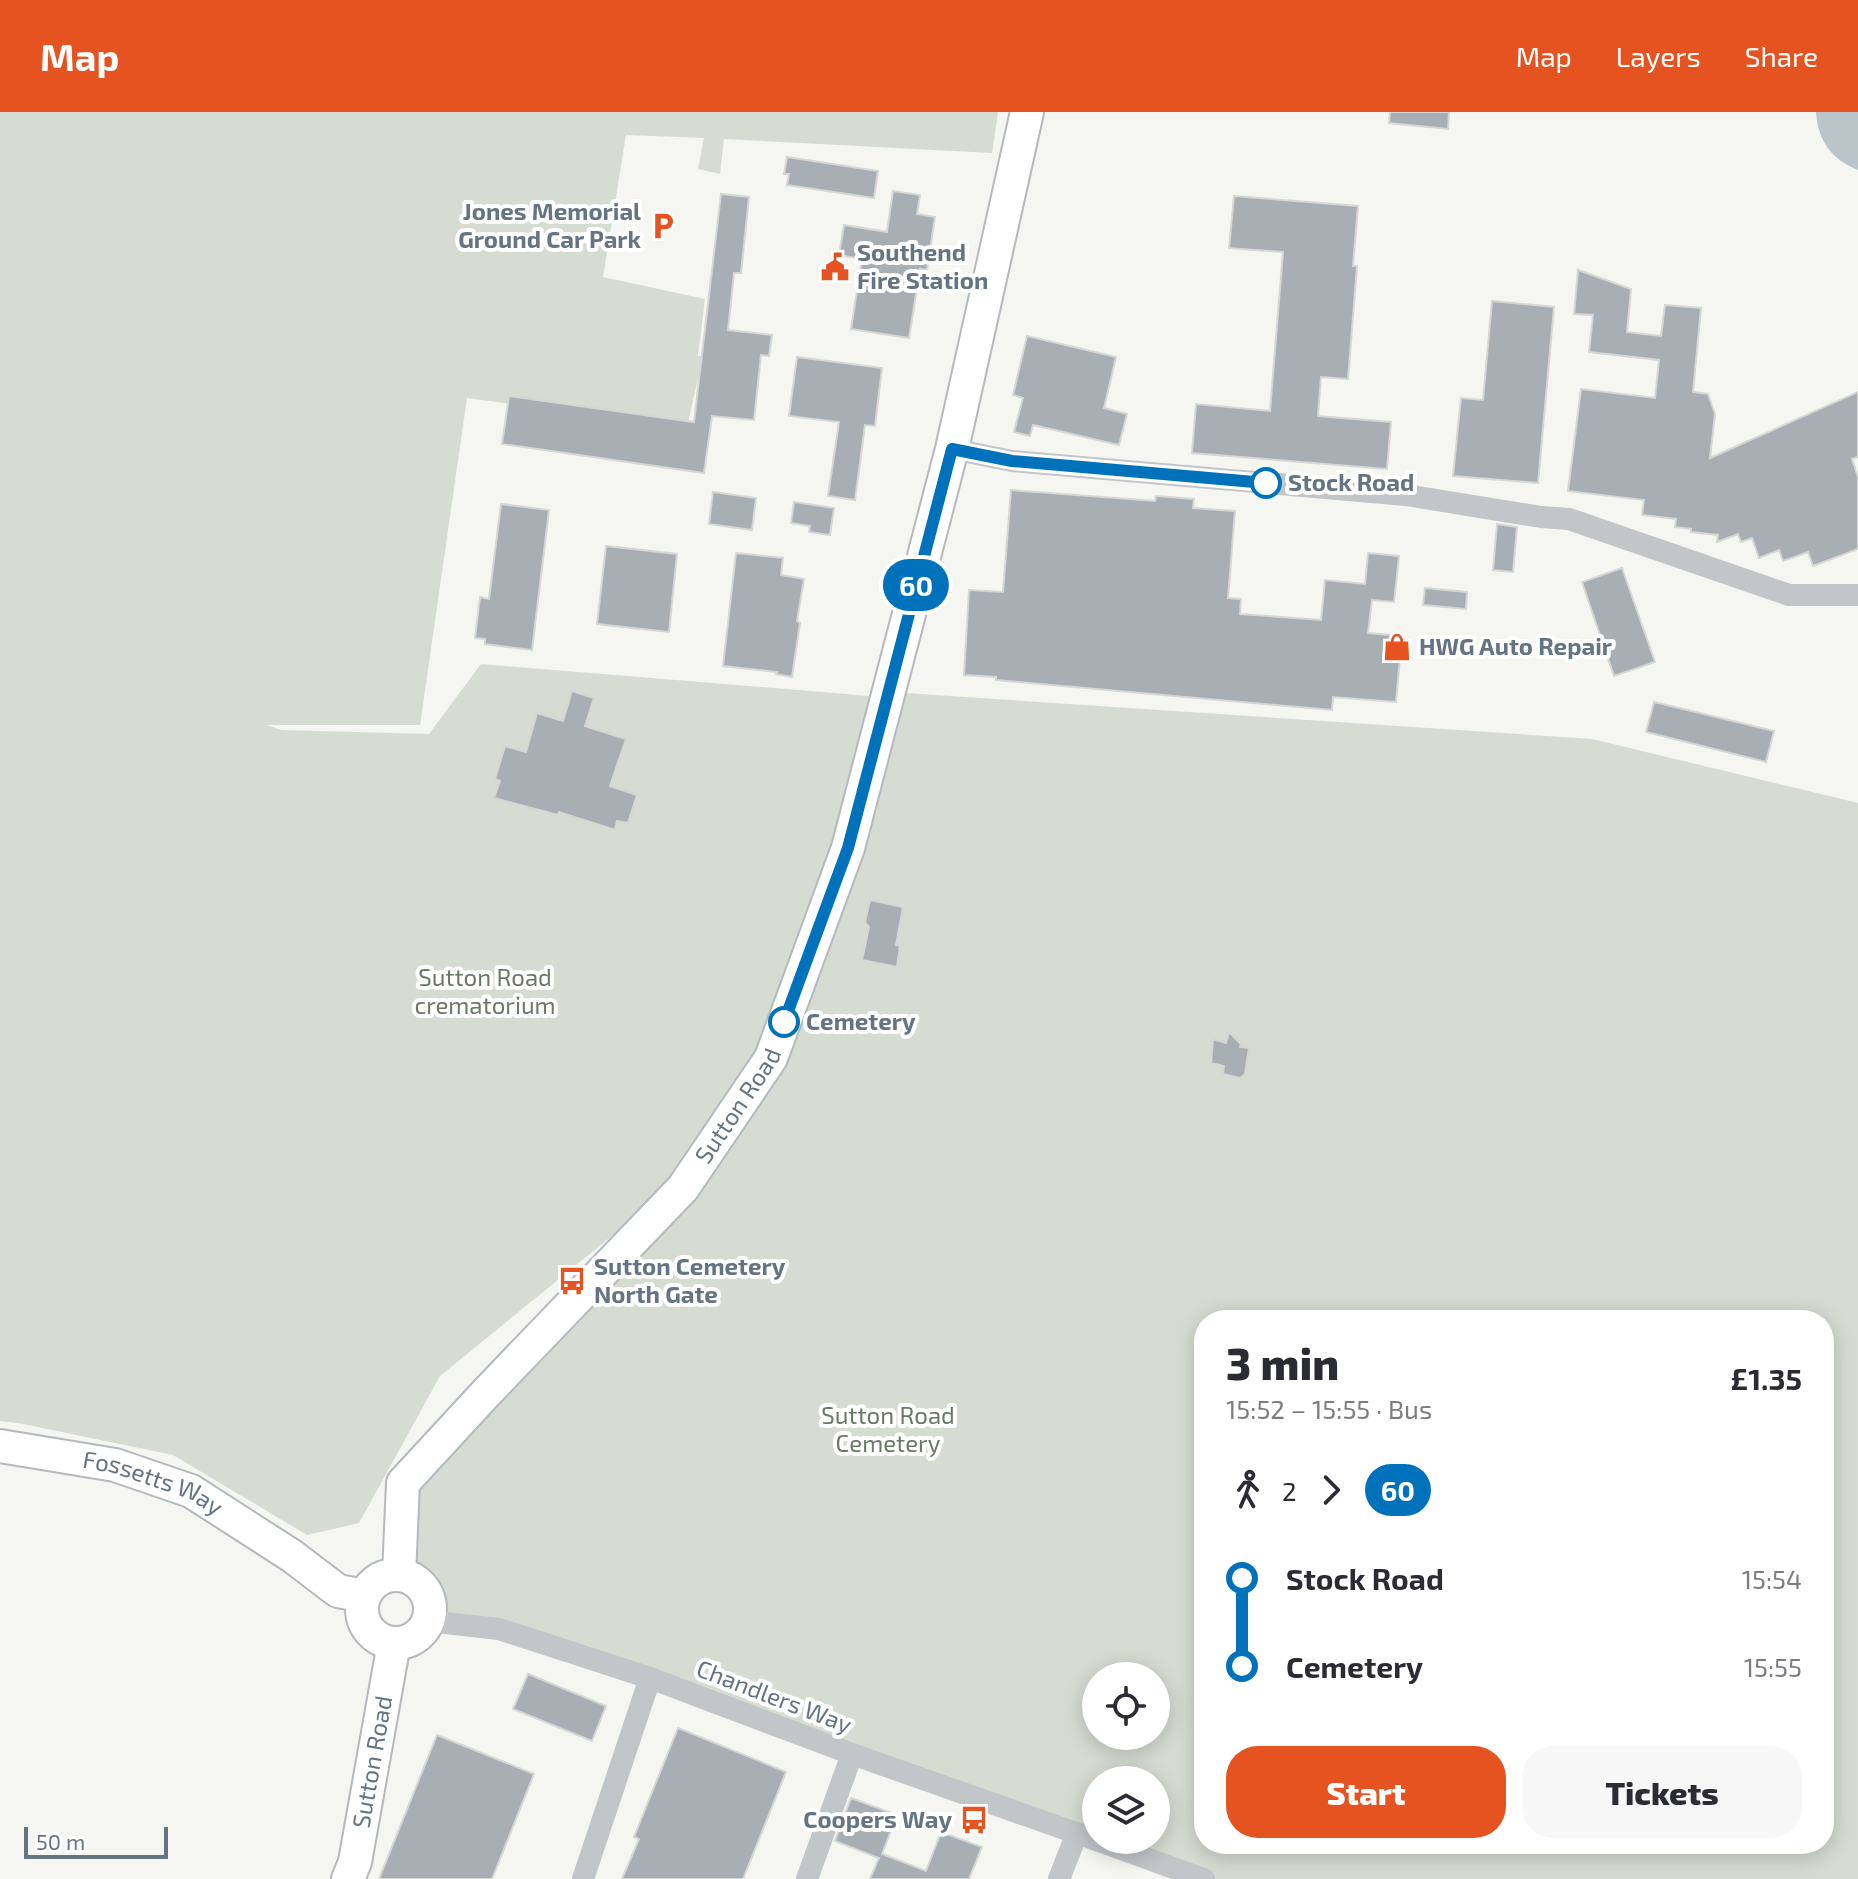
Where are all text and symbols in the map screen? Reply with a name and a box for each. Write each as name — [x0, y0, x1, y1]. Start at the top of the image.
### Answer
text: Map — [40, 33, 119, 79]
text: Map — [1516, 39, 1572, 73]
text: Layers — [1616, 39, 1701, 73]
text: Share — [1745, 39, 1818, 73]
place label: Jones Memorial Ground Car Park — [458, 196, 642, 253]
parking icon: Jones Memorial Ground Car Park — [648, 211, 678, 241]
place label: Southend Fire Station — [857, 237, 988, 294]
public building icon: Southend Fire Station — [820, 252, 850, 282]
place label: Stock Road — [1288, 467, 1414, 496]
marker: Stock Road — [1251, 468, 1281, 498]
line badge: 60 — [880, 559, 952, 611]
text: 60 — [899, 568, 933, 602]
place label: HWG Auto Repair — [1419, 631, 1613, 660]
shop icon: HWG Auto Repair — [1382, 632, 1412, 662]
park label: Sutton Road crematorium — [414, 962, 556, 1019]
place label: Cemetery — [806, 1006, 916, 1035]
marker: Cemetery — [769, 1007, 799, 1037]
street label: Sutton Road — [688, 1044, 786, 1169]
place label: Sutton Cemetery North Gate — [594, 1251, 786, 1308]
bus stop icon: Sutton Cemetery North Gate — [557, 1266, 587, 1296]
text: 3 min — [1226, 1336, 1339, 1389]
text: £1.35 — [1731, 1360, 1802, 1396]
text: 15:52 – 15:55 · Bus — [1226, 1393, 1432, 1424]
park label: Sutton Road Cemetery — [821, 1400, 955, 1457]
street label: Fossetts Way — [81, 1444, 229, 1521]
icon: walk — [1226, 1468, 1270, 1512]
icon: forward — [1309, 1468, 1353, 1512]
text: 60 — [1381, 1473, 1415, 1507]
text: 2 — [1282, 1475, 1297, 1506]
text: Stock Road — [1286, 1560, 1444, 1596]
text: 15:54 — [1742, 1563, 1802, 1594]
text: Cemetery — [1286, 1648, 1423, 1684]
text: 15:55 — [1744, 1651, 1802, 1682]
street label: Chandlers Way — [693, 1653, 856, 1739]
map controls — [1082, 1662, 1170, 1854]
button: locate — [1082, 1662, 1170, 1750]
street label: Sutton Road — [345, 1693, 397, 1830]
button: Start — [1226, 1746, 1506, 1838]
button: Tickets — [1522, 1746, 1802, 1838]
button: layers — [1082, 1766, 1170, 1854]
place label: Coopers Way — [803, 1804, 952, 1833]
bus stop icon: Coopers Way — [959, 1805, 989, 1835]
scale bar — [24, 1823, 168, 1859]
text: 50 m — [36, 1828, 85, 1854]

